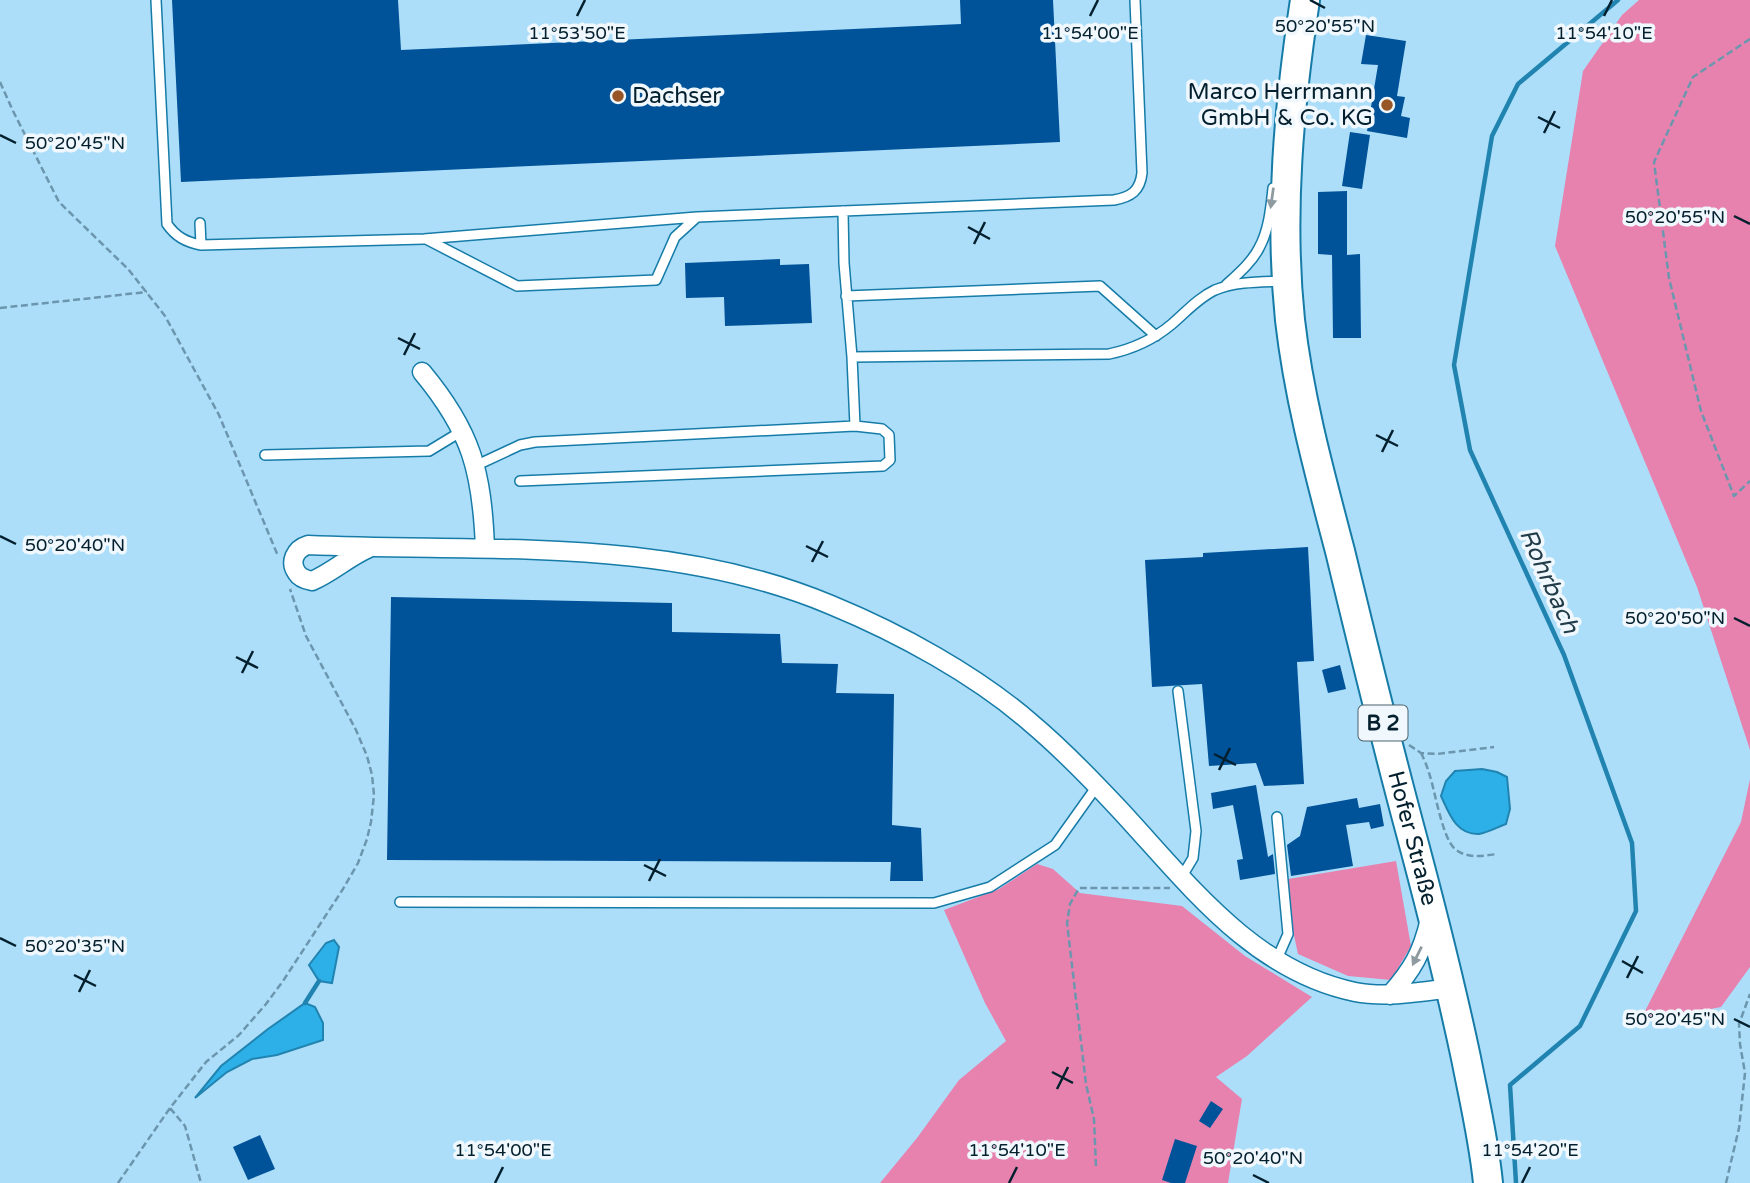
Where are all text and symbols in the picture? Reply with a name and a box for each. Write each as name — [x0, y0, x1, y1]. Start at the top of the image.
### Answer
text: 50°20'55"N — [1275, 15, 1375, 37]
text: 11°53'50"E — [528, 22, 626, 44]
text: 11°54'00"E — [1041, 22, 1139, 44]
text: 11°54'10"E — [1555, 22, 1653, 44]
place label: Marco Herrmann GmbH & Co. KG — [1188, 78, 1373, 132]
place label: Dachser — [632, 82, 721, 110]
marker: Dachser — [610, 88, 626, 104]
marker: Marco Herrmann GmbH & Co. KG — [1379, 97, 1395, 113]
text: 50°20'45"N — [25, 132, 125, 154]
one-way arrow — [1266, 188, 1277, 210]
text: 50°20'55"N — [1625, 206, 1725, 228]
water label: Rohrbach — [1513, 524, 1585, 639]
text: 50°20'40"N — [25, 534, 125, 556]
text: 50°20'50"N — [1625, 607, 1725, 629]
road number: B 2 — [1358, 706, 1408, 740]
street label: Hofer Straße — [1381, 768, 1443, 909]
text: 50°20'35"N — [25, 935, 125, 957]
one-way arrow — [1412, 946, 1423, 966]
text: 50°20'45"N — [1625, 1008, 1725, 1030]
text: 11°54'00"E — [454, 1139, 552, 1161]
text: 11°54'10"E — [968, 1139, 1066, 1161]
text: 11°54'20"E — [1481, 1139, 1579, 1161]
text: 50°20'40"N — [1203, 1147, 1303, 1169]

